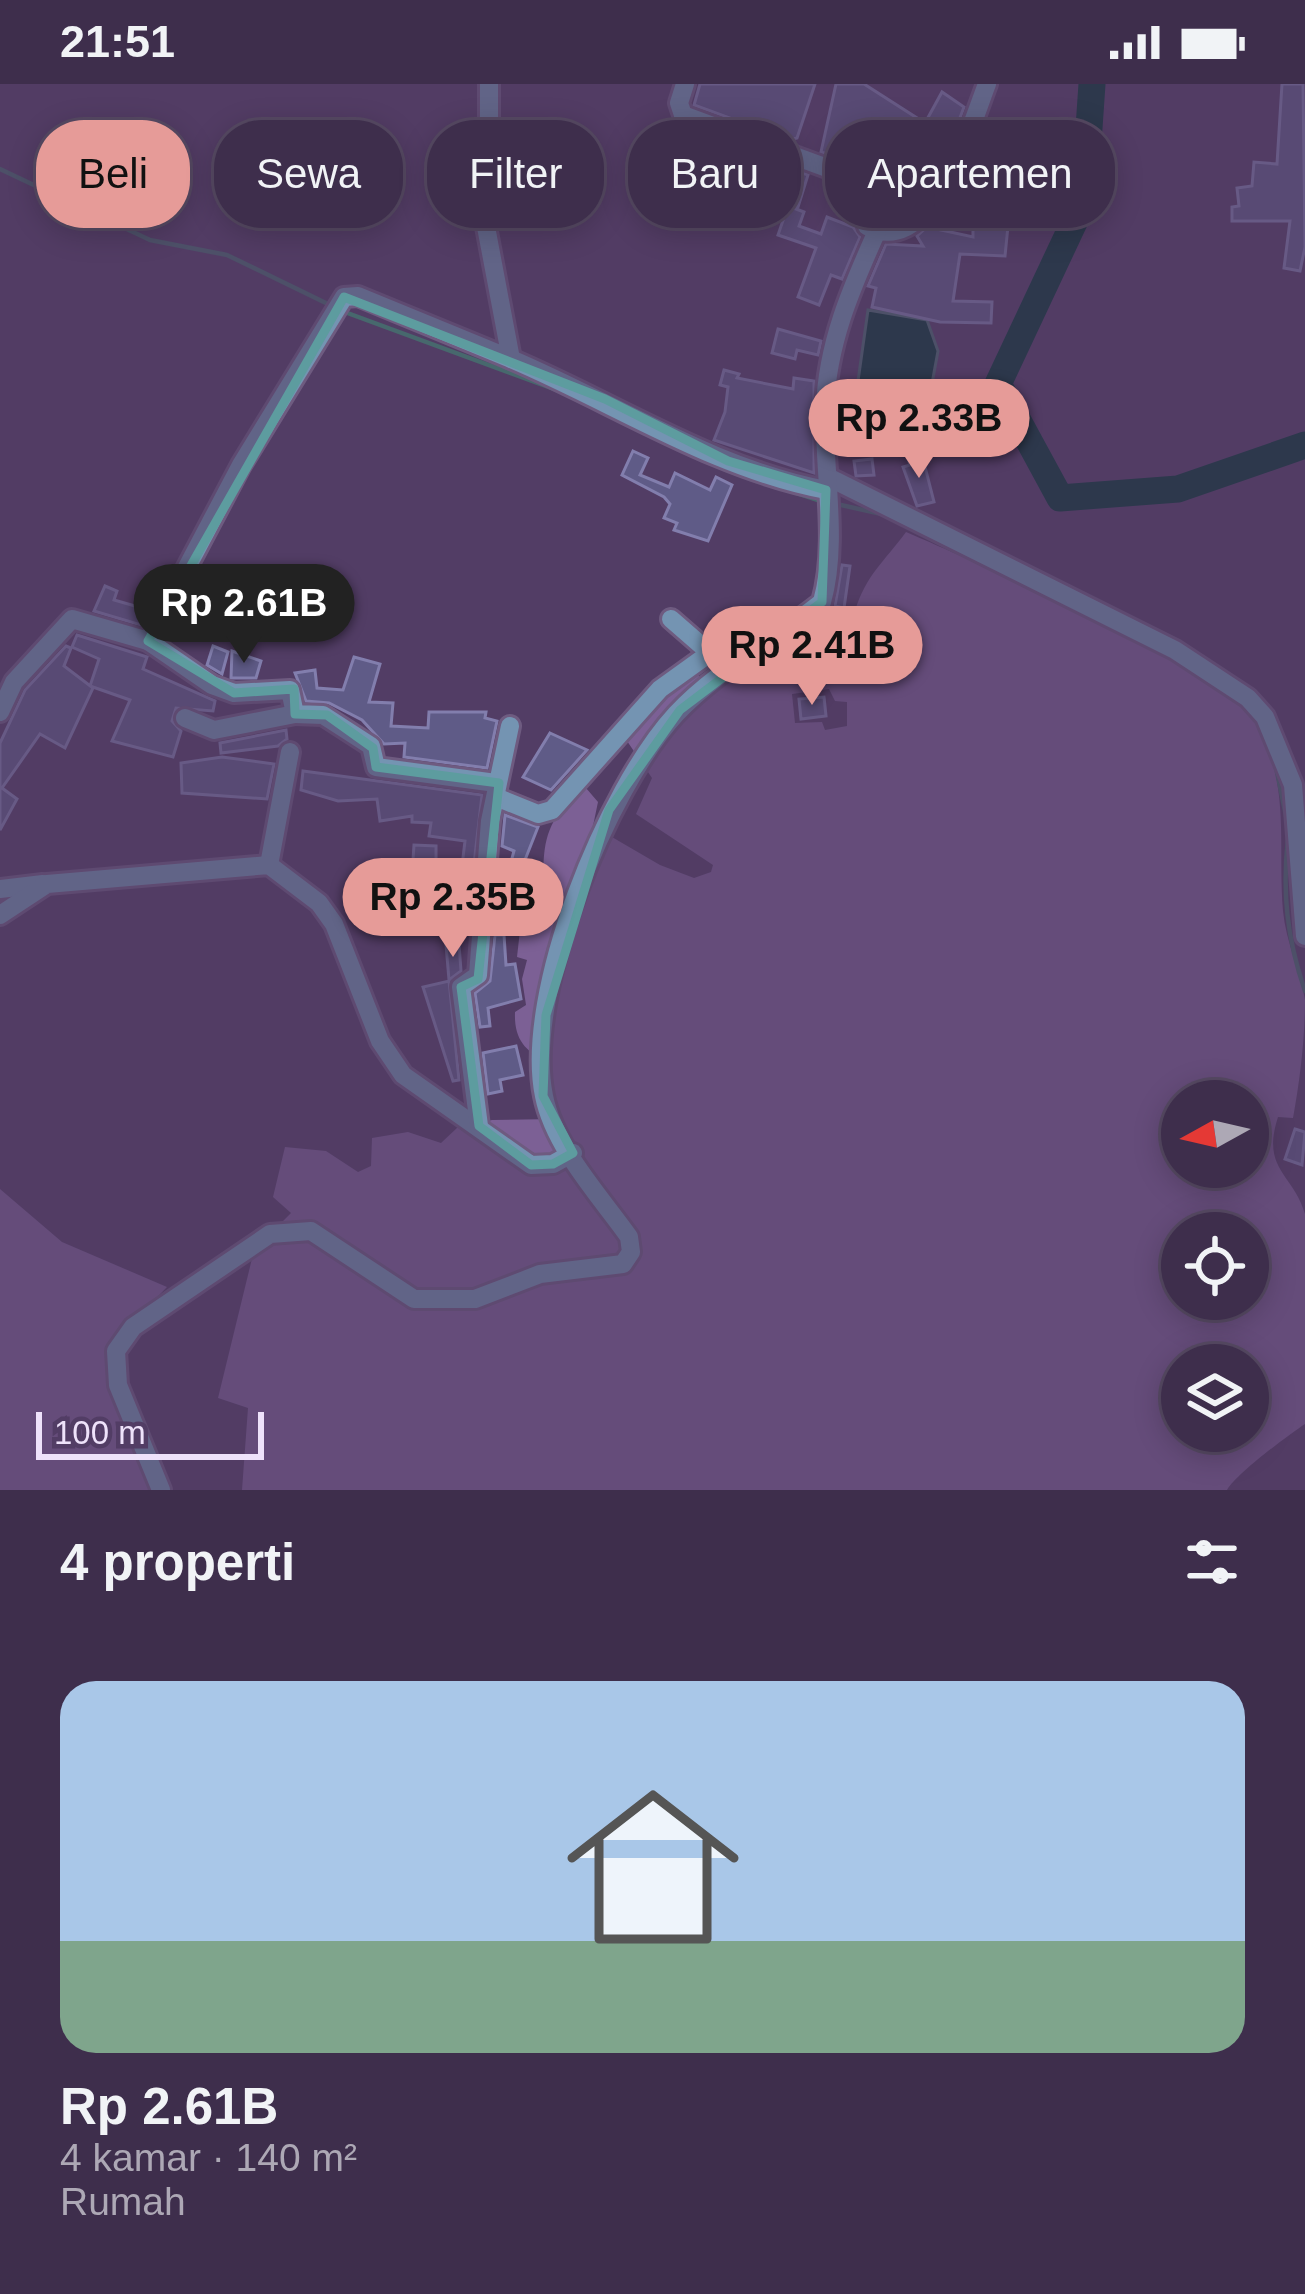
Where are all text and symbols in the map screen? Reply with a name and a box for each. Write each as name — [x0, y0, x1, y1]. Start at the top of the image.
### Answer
text: 21:51 — [60, 16, 175, 67]
chip: Beli — [36, 120, 190, 228]
chip: Sewa — [214, 120, 403, 228]
chip: Filter — [427, 120, 604, 228]
chip: Baru — [628, 120, 801, 228]
chip: Apartemen — [825, 120, 1115, 228]
pin: Rp 2.33B — [795, 379, 1043, 481]
text: Rp 2.33B — [836, 396, 1002, 439]
pin: Rp 2.61B — [120, 564, 368, 666]
text: Rp 2.61B — [161, 581, 327, 624]
pin: Rp 2.41B — [688, 606, 936, 708]
text: Rp 2.41B — [729, 623, 895, 666]
pin: Rp 2.35B — [329, 858, 577, 960]
text: Rp 2.35B — [370, 875, 536, 918]
north arrow — [1161, 1080, 1269, 1188]
map controls — [1161, 1080, 1269, 1452]
button: locate — [1161, 1212, 1269, 1320]
button: layers — [1161, 1344, 1269, 1452]
scale bar — [36, 1406, 264, 1459]
text: 100 m — [54, 1414, 146, 1451]
icon: filters — [1179, 1529, 1245, 1595]
text: 4 properti — [60, 1534, 295, 1591]
icon: home — [545, 1759, 761, 1975]
text: Rp 2.61B — [60, 2078, 278, 2135]
text: 4 kamar · 140 m² — [60, 2136, 357, 2179]
text: Rumah — [60, 2180, 186, 2223]

